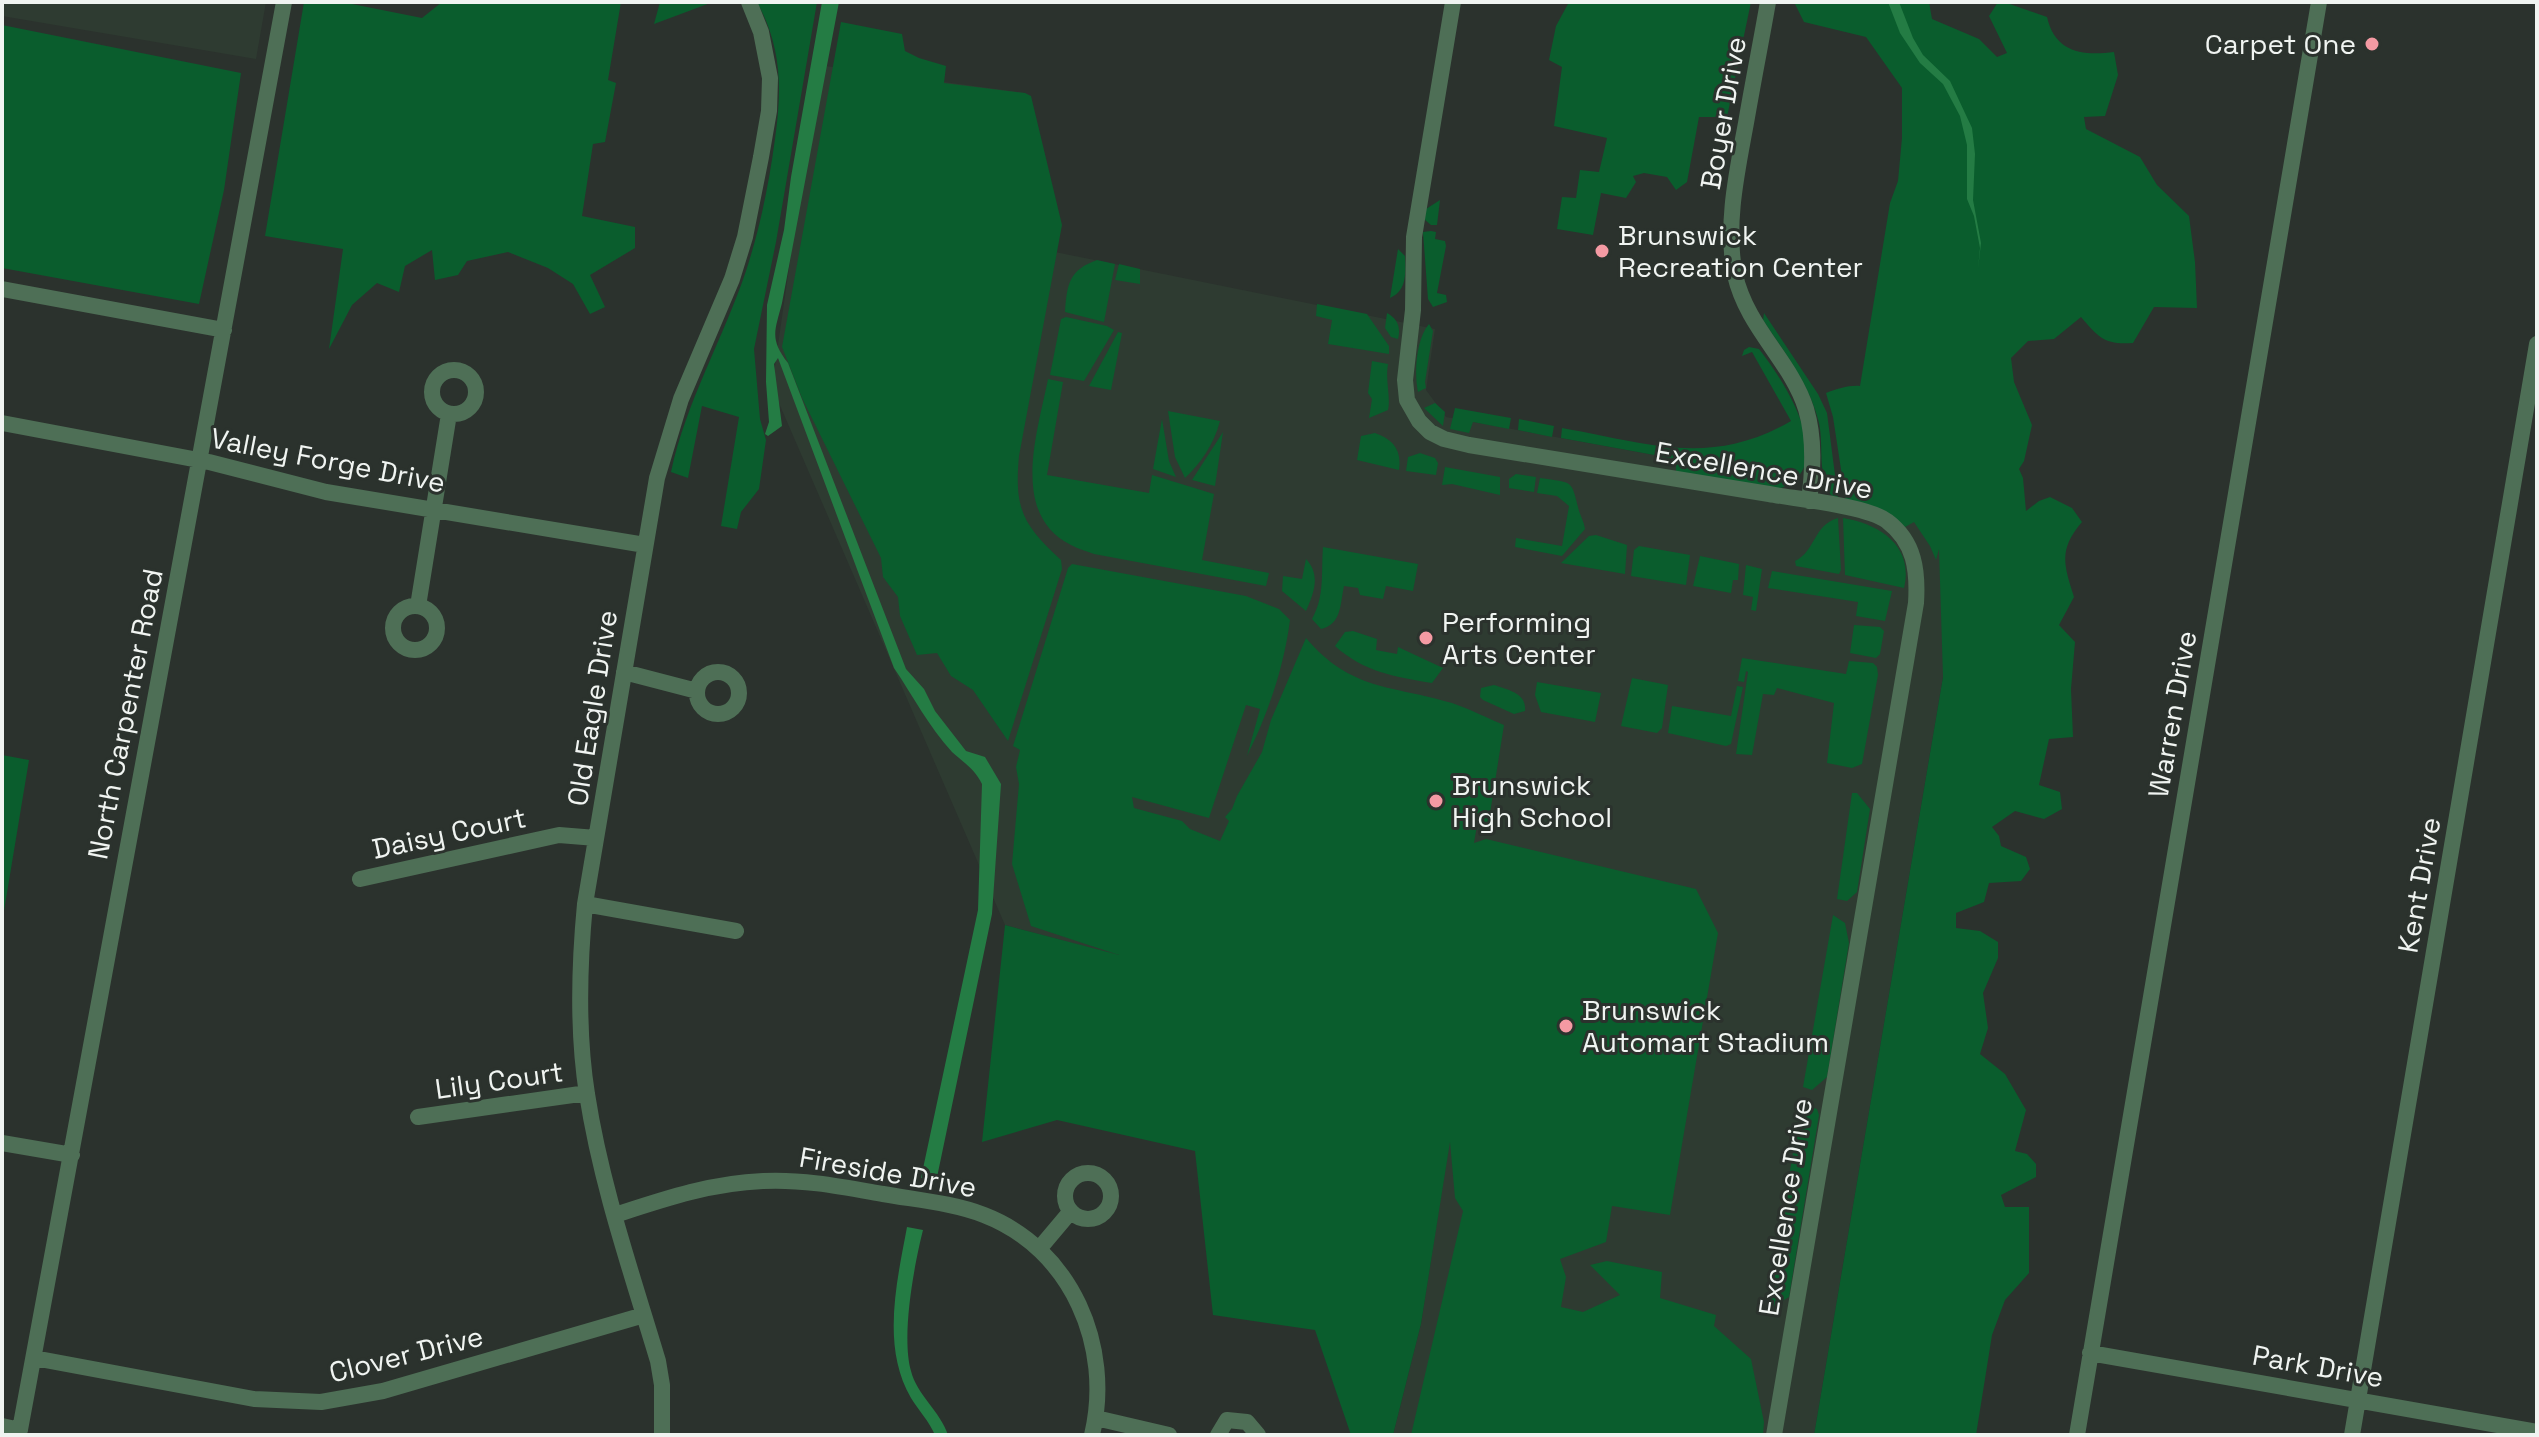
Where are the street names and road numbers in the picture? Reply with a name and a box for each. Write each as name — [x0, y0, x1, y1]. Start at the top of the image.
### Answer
street label: Boyer Drive — [1692, 34, 1754, 192]
street label: Valley Forge Drive — [208, 420, 448, 500]
street label: Excellence Drive — [1653, 433, 1875, 507]
street label: North Carpenter Road — [79, 566, 171, 862]
street label: Old Eagle Drive — [559, 607, 625, 809]
street label: Warren Drive — [2140, 628, 2204, 800]
street label: Daisy Court — [369, 799, 529, 867]
street label: Kent Drive — [2389, 814, 2449, 956]
street label: Lily Court — [433, 1053, 565, 1107]
street label: Excellence Drive — [1750, 1096, 1820, 1318]
street label: Fireside Drive — [797, 1139, 979, 1205]
street label: Clover Drive — [325, 1317, 487, 1391]
street label: Park Drive — [2250, 1337, 2386, 1395]

